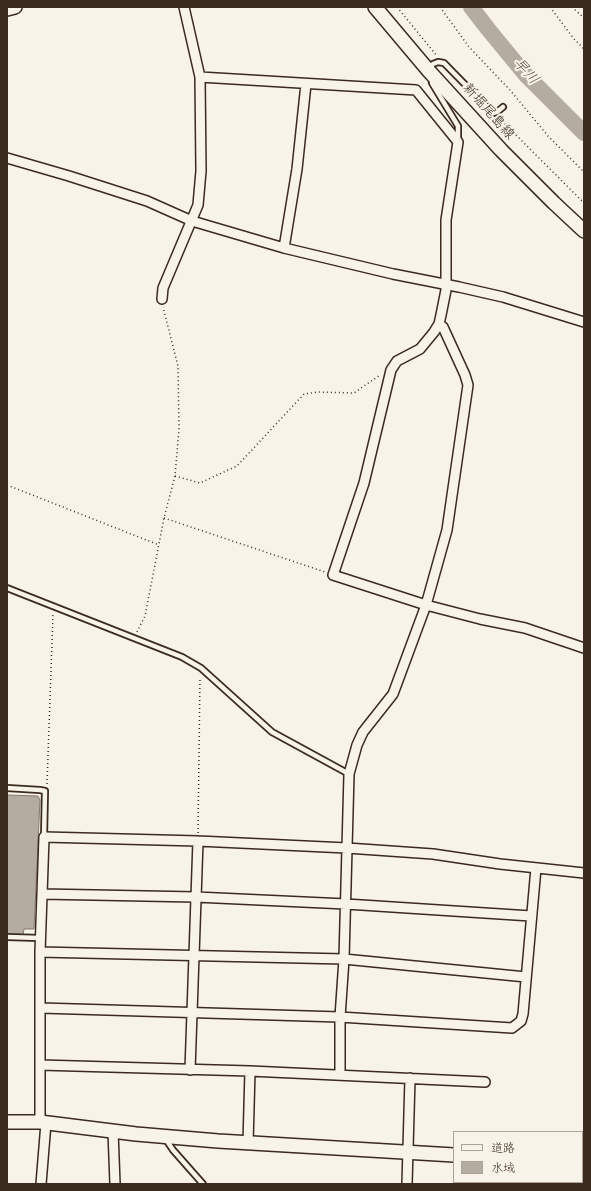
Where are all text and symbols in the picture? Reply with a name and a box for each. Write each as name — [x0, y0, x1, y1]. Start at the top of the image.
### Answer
water label: 早川 — [508, 55, 542, 89]
street label: 新堀尾島線 — [458, 80, 518, 144]
legend — [453, 1131, 583, 1183]
text: 道路 — [491, 1140, 515, 1157]
text: 水域 — [491, 1160, 515, 1177]

